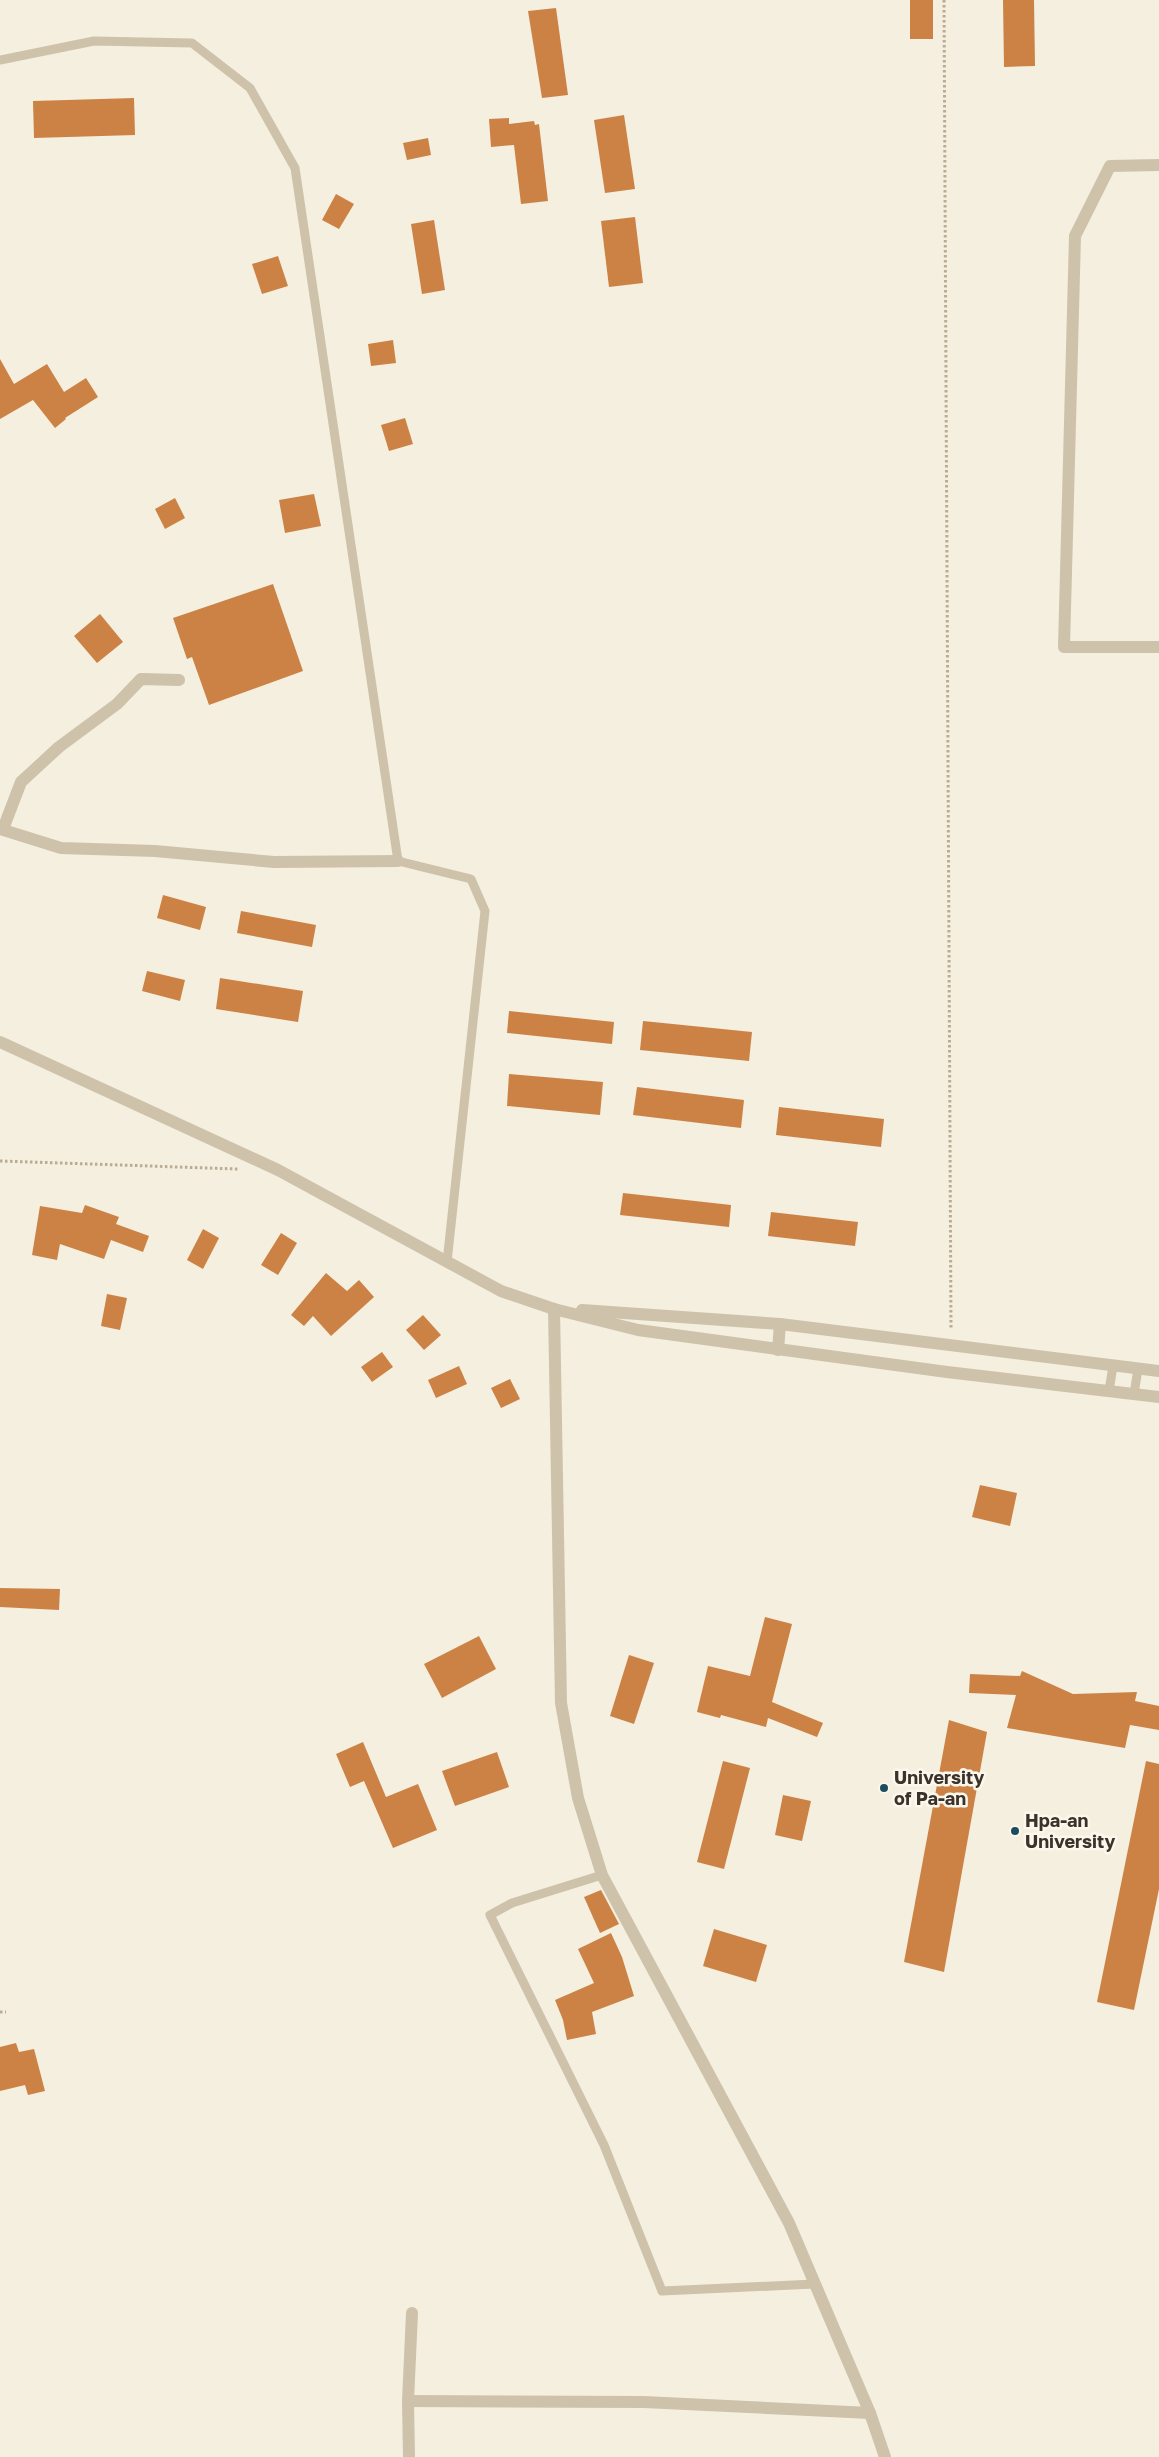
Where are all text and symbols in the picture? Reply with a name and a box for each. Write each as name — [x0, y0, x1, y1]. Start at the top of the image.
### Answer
place label: University of Pa-an — [894, 1766, 984, 1809]
marker: University of Pa-an — [878, 1782, 890, 1794]
place label: Hpa-an University — [1025, 1809, 1115, 1852]
marker: Hpa-an University — [1009, 1825, 1021, 1837]

